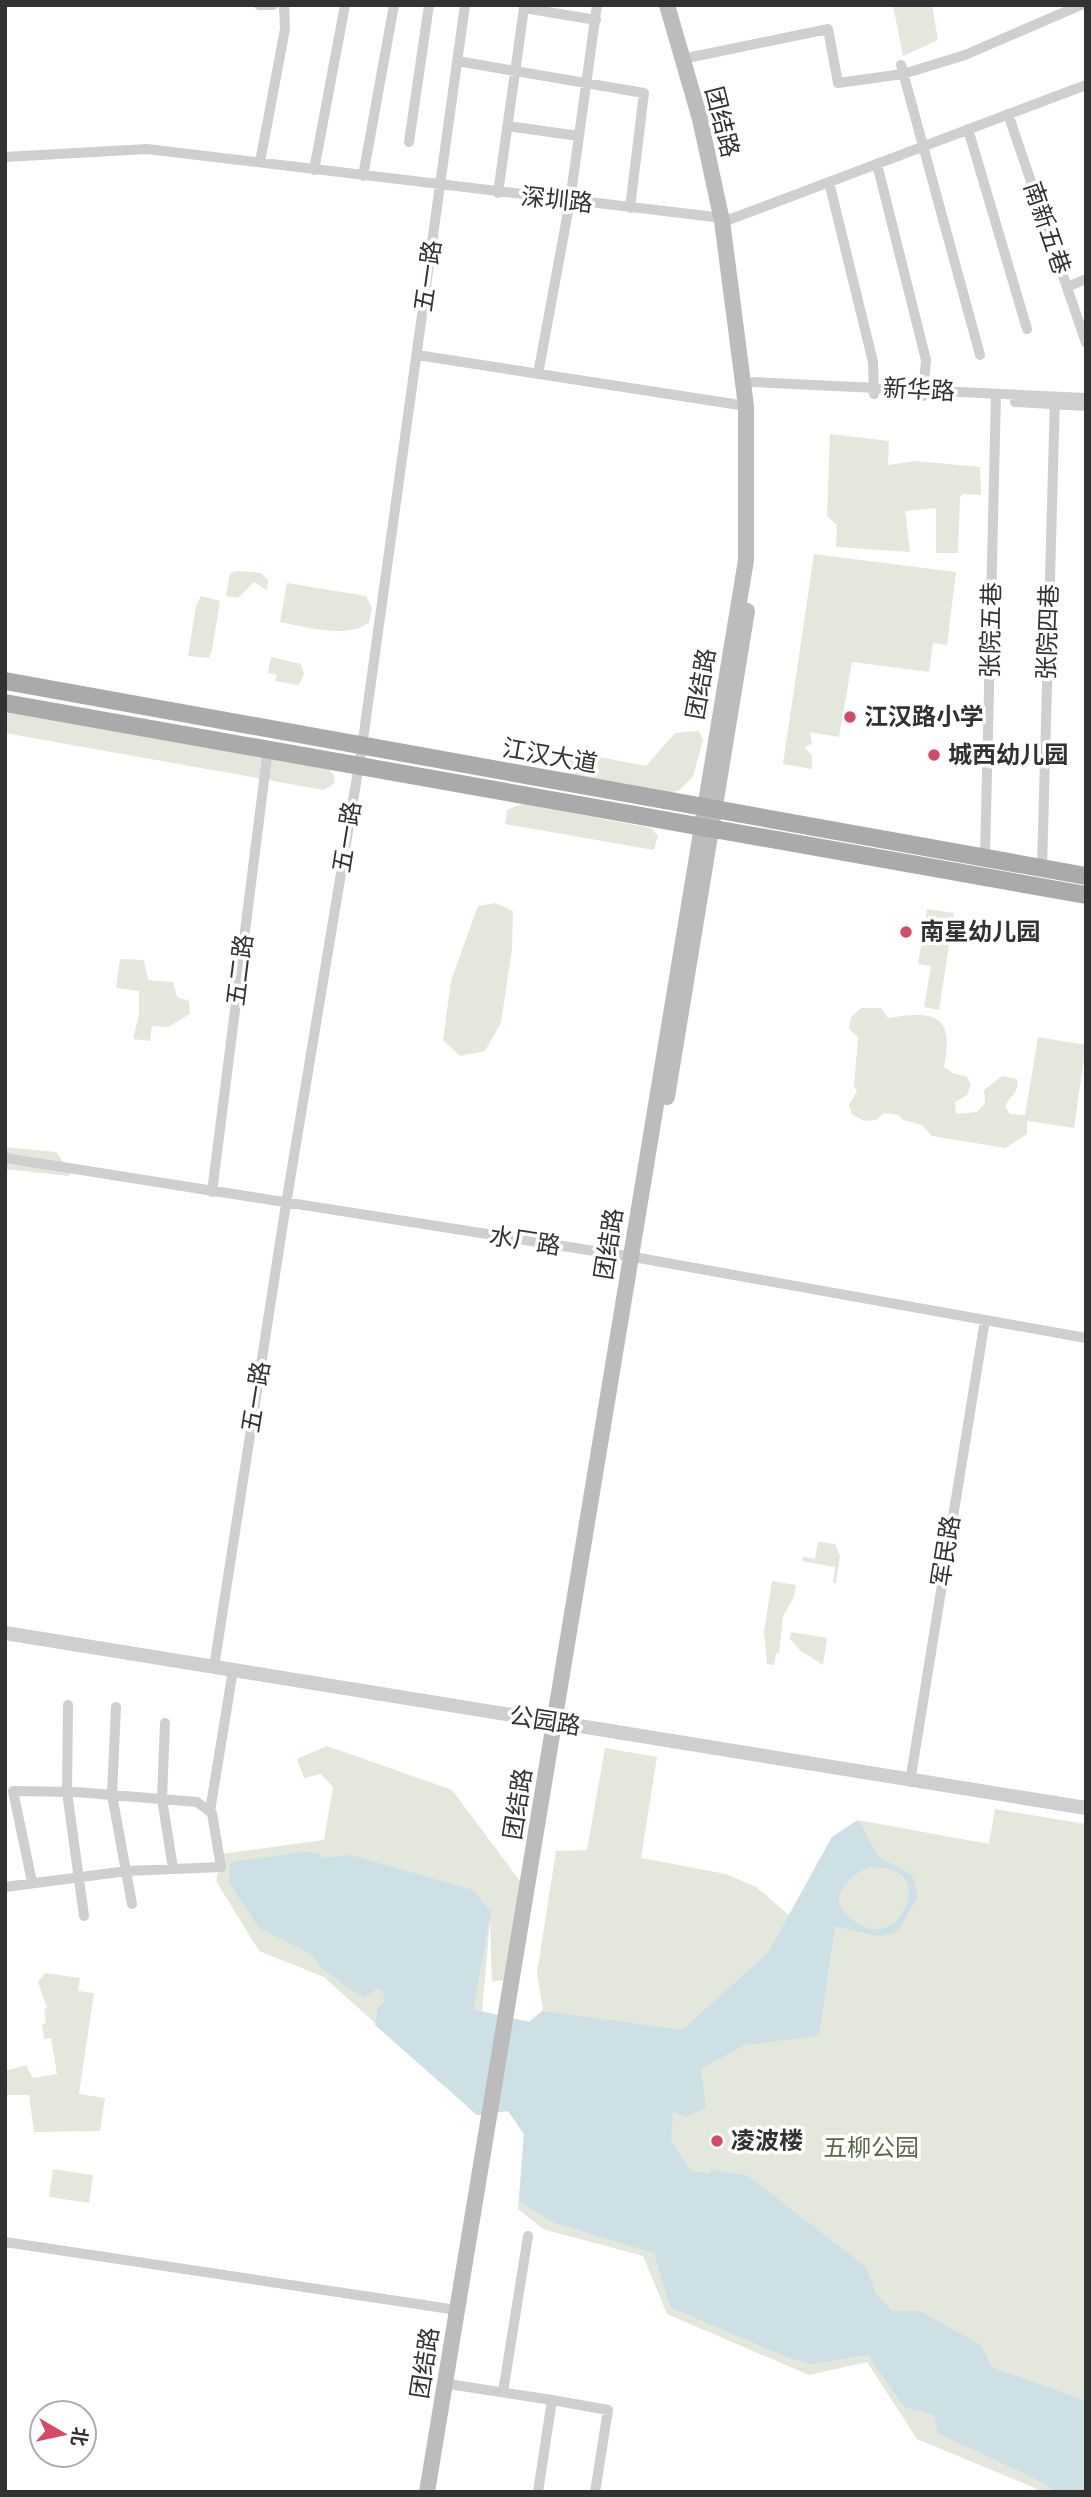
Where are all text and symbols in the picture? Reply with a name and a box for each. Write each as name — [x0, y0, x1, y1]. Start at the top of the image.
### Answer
street label: 团结路 — [699, 83, 746, 161]
street label: 南新五巷 — [1017, 177, 1078, 278]
street label: 深圳路 — [520, 180, 594, 219]
street label: 五一路 — [407, 238, 448, 314]
street label: 新华路 — [882, 372, 956, 407]
street label: 张院五巷 — [974, 582, 1007, 678]
street label: 张院四巷 — [1030, 583, 1065, 680]
street label: 团结路 — [679, 646, 722, 722]
place label: 江汉路小学 — [864, 701, 984, 732]
marker: 江汉路小学 — [842, 709, 858, 725]
street label: 江汉大道 — [500, 732, 600, 779]
place label: 城西幼儿园 — [948, 739, 1068, 770]
marker: 城西幼儿园 — [926, 747, 942, 763]
street label: 五一路 — [326, 799, 367, 875]
place label: 南星幼儿园 — [920, 916, 1040, 947]
marker: 南星幼儿园 — [898, 924, 914, 940]
street label: 五二路 — [220, 932, 259, 1008]
street label: 团结路 — [588, 1206, 629, 1282]
street label: 水厂路 — [487, 1220, 563, 1261]
street label: 五一路 — [235, 1359, 276, 1435]
street label: 军民路 — [925, 1513, 966, 1589]
street label: 公园路 — [507, 1700, 583, 1741]
street label: 团结路 — [497, 1766, 538, 1842]
place label: 凌波楼 — [731, 2125, 803, 2156]
park label: 五柳公园 — [823, 2132, 919, 2163]
marker: 凌波楼 — [709, 2133, 725, 2149]
street label: 团结路 — [404, 2325, 445, 2401]
north arrow — [28, 2399, 98, 2469]
text: 北 — [66, 2425, 93, 2448]

